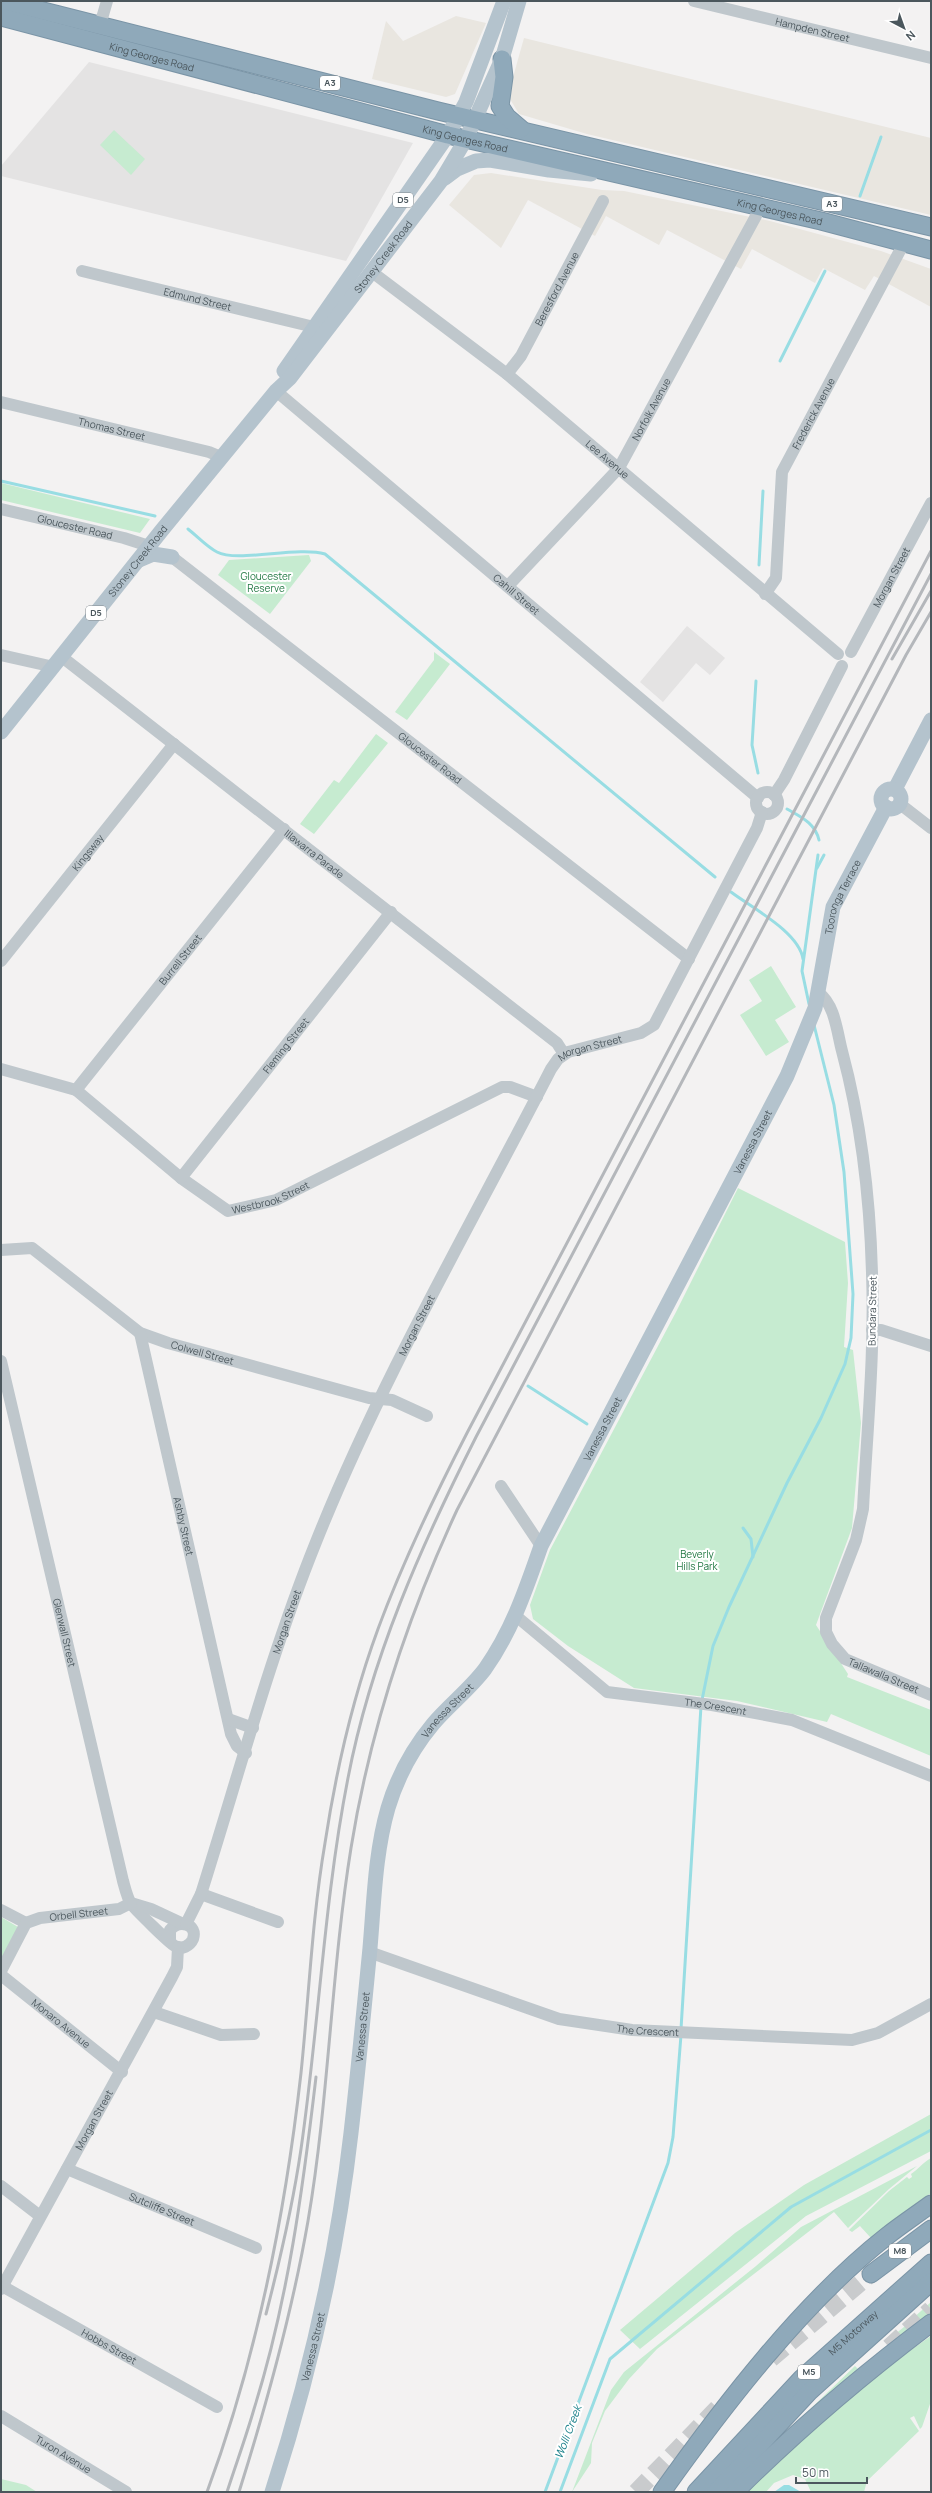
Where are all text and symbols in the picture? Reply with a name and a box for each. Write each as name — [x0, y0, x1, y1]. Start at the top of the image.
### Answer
north arrow — [884, 8, 924, 48]
street label: Hampden Street — [774, 14, 851, 45]
text: N — [903, 28, 919, 44]
street label: King Georges Road — [108, 39, 196, 75]
road number: A3 — [320, 76, 340, 90]
street label: King Georges Road — [421, 122, 509, 156]
road number: D5 — [393, 193, 413, 207]
street label: King Georges Road — [736, 195, 824, 228]
road number: A3 — [822, 197, 842, 211]
street label: Stoney Creek Road — [351, 217, 415, 296]
street label: Beresford Avenue — [531, 249, 582, 328]
street label: Edmund Street — [162, 284, 233, 314]
street label: Norfolk Avenue — [628, 375, 674, 443]
street label: Frederick Avenue — [788, 375, 838, 452]
street label: Thomas Street — [77, 414, 147, 443]
street label: Lee Avenue — [583, 437, 633, 482]
street label: Gloucester Road — [36, 511, 114, 542]
street label: Stoney Creek Road — [105, 522, 170, 600]
street label: Morgan Street — [869, 544, 913, 610]
park label: Gloucester Reserve — [241, 569, 292, 595]
street label: Cahill Street — [490, 570, 543, 618]
road number: D5 — [86, 606, 106, 620]
street label: Gloucester Road — [396, 729, 465, 787]
street label: Illawarra Parade — [282, 826, 347, 882]
street label: Kingsway — [69, 831, 107, 874]
street label: Tooronga Terrace — [821, 857, 864, 936]
street label: Burrell Street — [156, 931, 205, 988]
street label: Fleming Street — [259, 1015, 312, 1076]
street label: Morgan Street — [555, 1031, 623, 1064]
street label: Vanessa Street — [730, 1107, 775, 1176]
street label: Westbrook Street — [230, 1178, 312, 1217]
street label: Bundara Street — [864, 1276, 880, 1346]
street label: Morgan Street — [395, 1292, 438, 1358]
street label: Colwell Street — [169, 1337, 236, 1368]
street label: Vanessa Street — [580, 1394, 625, 1463]
street label: Ashby Street — [170, 1495, 197, 1557]
park label: Beverly Hills Park — [676, 1547, 719, 1573]
street label: Morgan Street — [269, 1588, 304, 1655]
street label: Glenwall Street — [50, 1597, 80, 1668]
street label: Tallawalla Street — [846, 1654, 921, 1696]
street label: Vanessa Street — [418, 1680, 476, 1740]
street label: The Crescent — [684, 1695, 748, 1718]
street label: Orbell Street — [49, 1903, 109, 1924]
street label: Vanessa Street — [352, 1991, 373, 2063]
street label: Monaro Avenue — [29, 1995, 93, 2051]
street label: The Crescent — [616, 2021, 679, 2039]
street label: Morgan Street — [72, 2087, 116, 2152]
street label: Sutcliffe Street — [127, 2189, 197, 2229]
road number: M8 — [889, 2244, 911, 2258]
street label: M5 Motorway — [825, 2306, 881, 2358]
street label: Vanessa Street — [298, 2311, 328, 2383]
street label: Hobbs Street — [79, 2325, 139, 2367]
road number: M5 — [798, 2365, 820, 2379]
water label: Wolli Creek — [550, 2402, 585, 2461]
street label: Turon Avenue — [33, 2432, 94, 2476]
scale bar — [796, 2459, 867, 2485]
text: 50 m — [802, 2464, 829, 2481]

